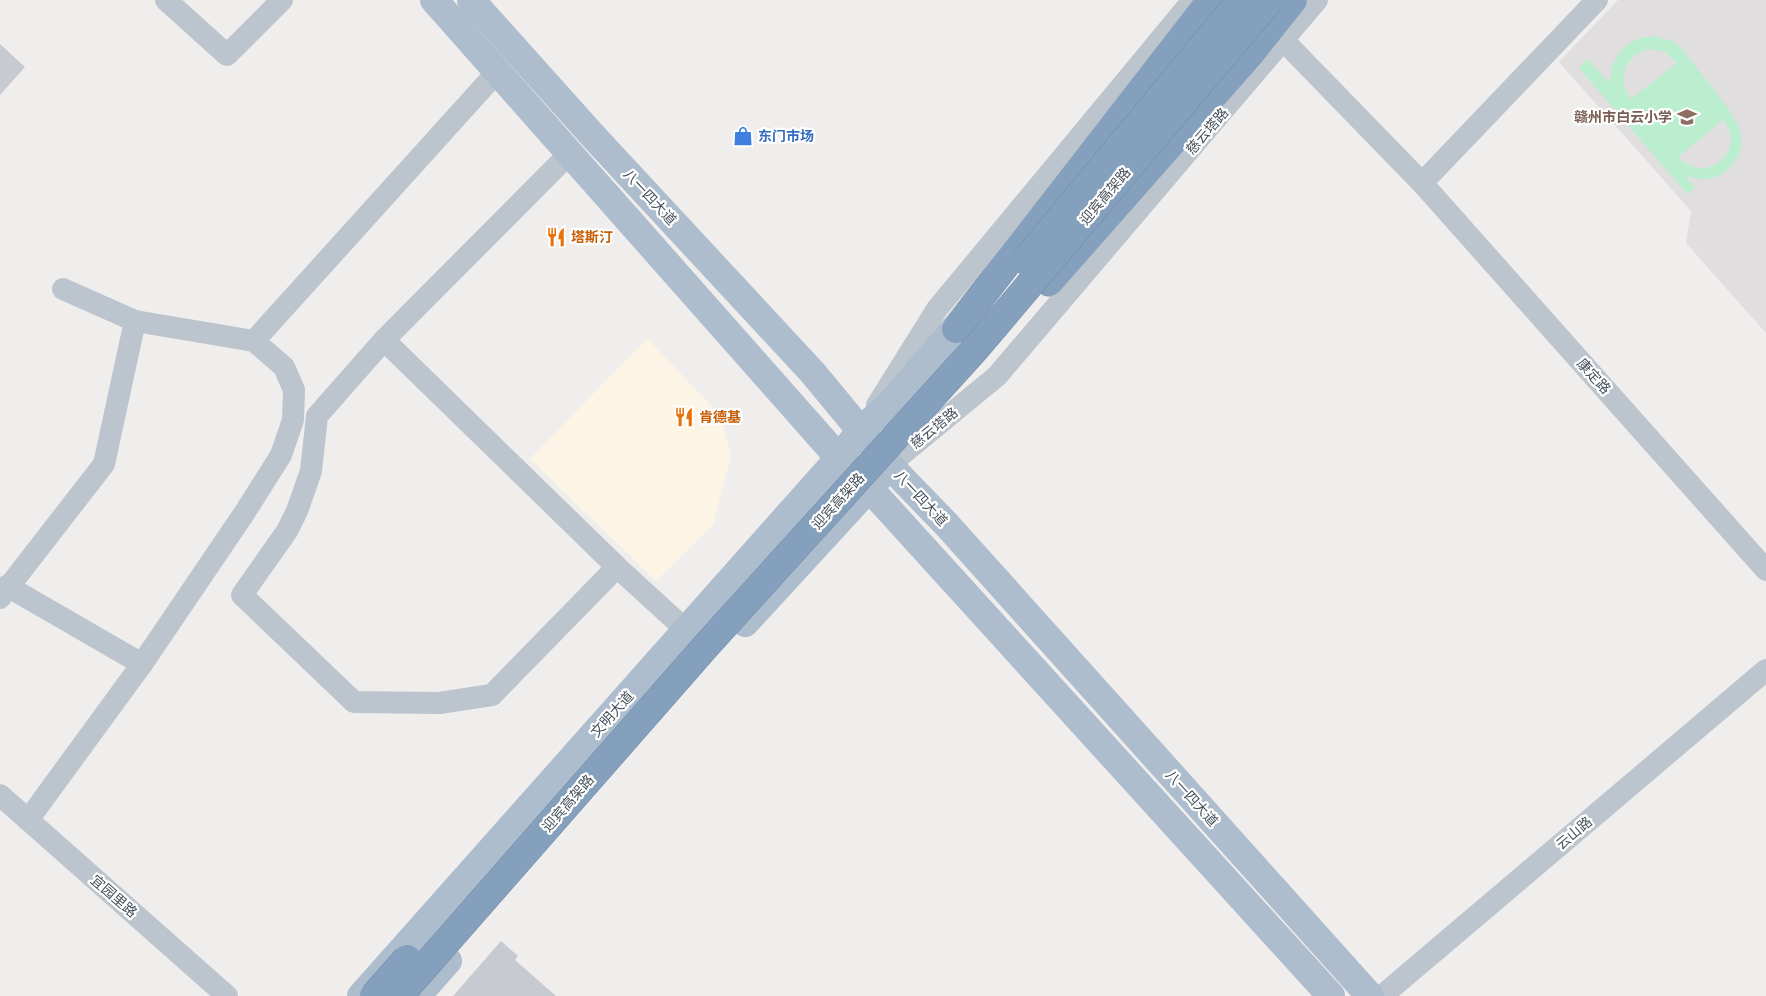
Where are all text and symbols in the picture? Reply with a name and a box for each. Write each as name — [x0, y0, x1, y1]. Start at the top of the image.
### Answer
street label: 慈云塔路 — [1183, 105, 1232, 158]
school or university icon: 赣州市白云小学 — [1676, 106, 1698, 128]
place label: 赣州市白云小学 — [1574, 109, 1672, 126]
shop icon: 东门市场 — [732, 125, 754, 147]
place label: 东门市场 — [758, 128, 814, 145]
street label: 迎宾高架路 — [1076, 164, 1134, 229]
street label: 八一四大道 — [620, 166, 680, 229]
restaurant icon: 塔斯汀 — [545, 226, 567, 248]
place label: 塔斯汀 — [571, 229, 613, 246]
street label: 康定路 — [1573, 355, 1614, 398]
street label: 慈云塔路 — [907, 404, 961, 453]
restaurant icon: 肯德基 — [673, 406, 695, 428]
place label: 肯德基 — [699, 409, 741, 426]
street label: 八一四大道 — [891, 467, 951, 530]
street label: 迎宾高架路 — [809, 470, 868, 533]
street label: 文明大道 — [587, 688, 637, 741]
street label: 八一四大道 — [1162, 767, 1221, 830]
street label: 迎宾高架路 — [539, 771, 598, 835]
street label: 云山路 — [1553, 813, 1596, 853]
street label: 宜园里路 — [87, 872, 140, 921]

